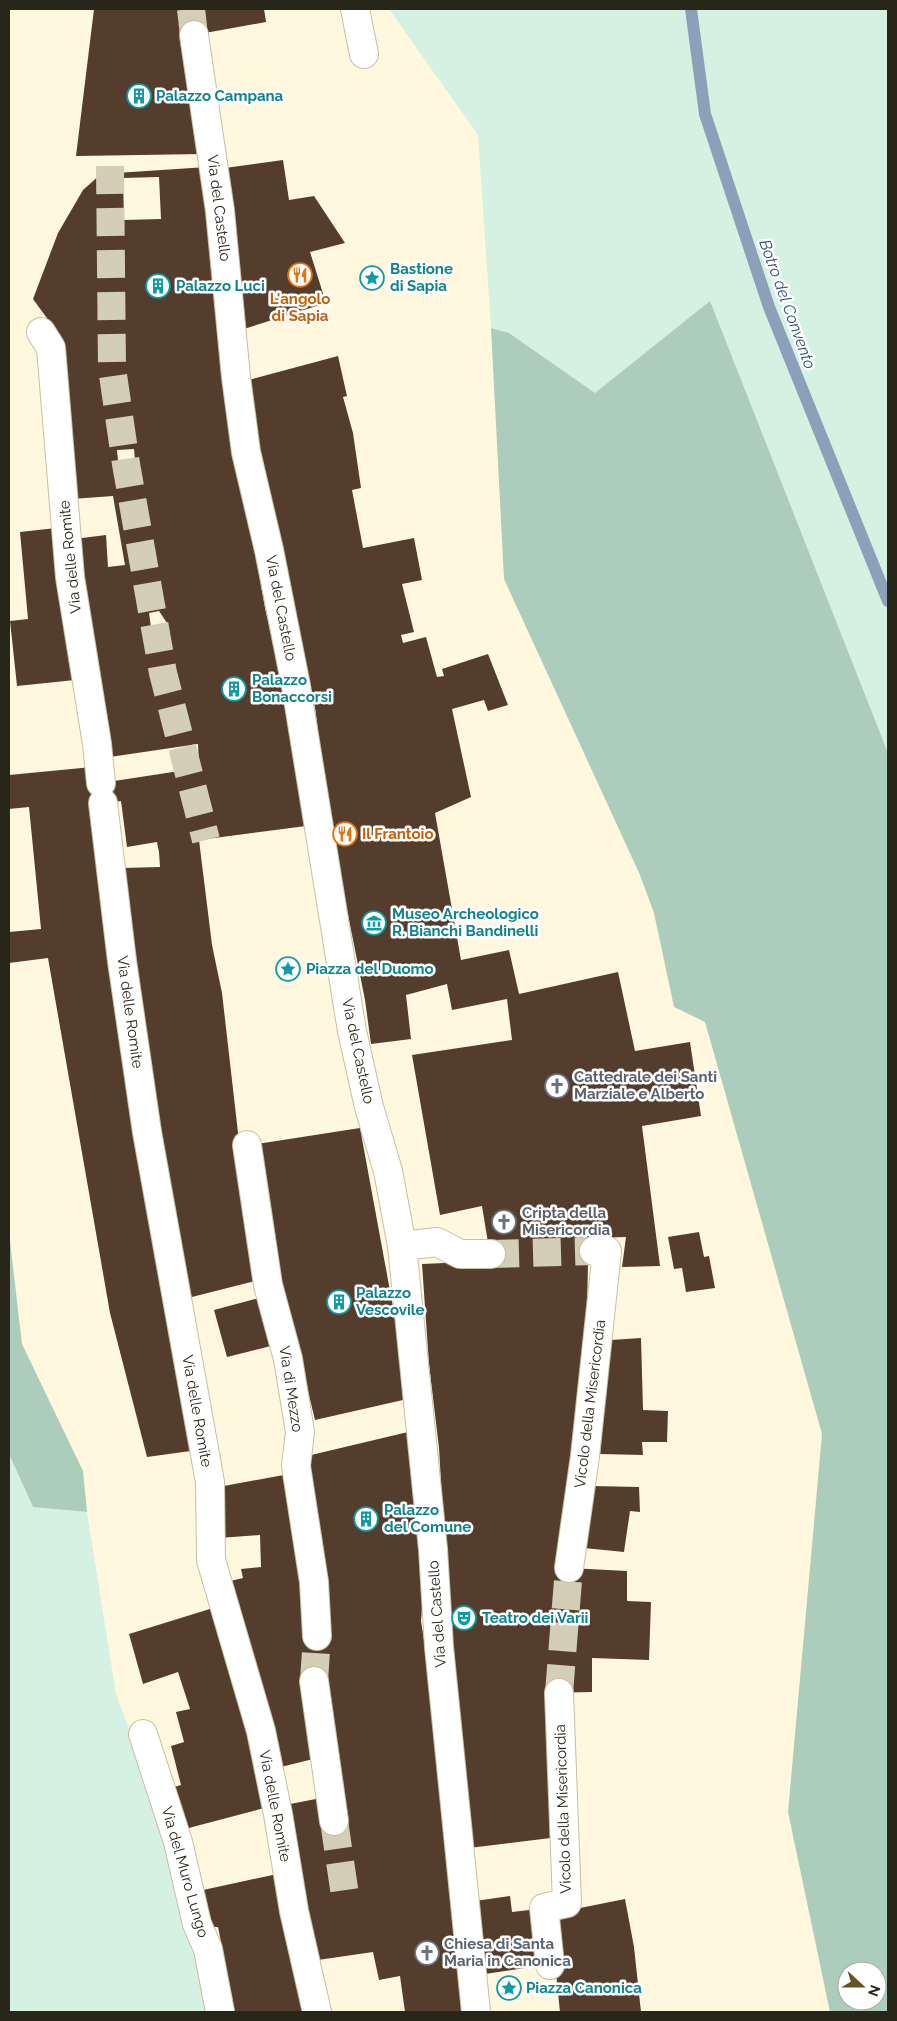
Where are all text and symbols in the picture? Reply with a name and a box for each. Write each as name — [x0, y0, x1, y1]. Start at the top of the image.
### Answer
building icon: Palazzo Campana — [126, 83, 152, 109]
place label: Palazzo Campana — [156, 87, 284, 105]
street label: Via del Castello — [204, 154, 234, 263]
water label: Botro del Convento — [755, 237, 820, 372]
place label: Bastione di Sapia — [390, 260, 453, 295]
restaurant icon: L'angolo di Sapia — [287, 262, 313, 288]
place icon: Bastione di Sapia — [359, 265, 385, 291]
building icon: Palazzo Luci — [145, 273, 171, 299]
place label: Palazzo Luci — [176, 277, 265, 295]
place label: L'angolo di Sapia — [270, 290, 330, 325]
street label: Via delle Romite — [55, 499, 85, 614]
street label: Via del Castello — [262, 553, 300, 663]
place label: Palazzo Bonaccorsi — [252, 671, 332, 706]
building icon: Palazzo Bonaccorsi — [221, 676, 247, 702]
restaurant icon: Il Frantoio — [332, 821, 358, 847]
place label: Il Frantoio — [362, 825, 434, 843]
place label: Museo Archeologico R. Bianchi Bandinelli — [392, 905, 539, 940]
museum icon: Museo Archeologico R. Bianchi Bandinelli — [361, 910, 387, 936]
street label: Via delle Romite — [113, 954, 147, 1070]
place icon: Piazza del Duomo — [275, 956, 301, 982]
place label: Piazza del Duomo — [306, 960, 434, 978]
street label: Via del Castello — [338, 997, 378, 1106]
place label: Cattedrale dei Santi Marziale e Alberto — [574, 1068, 717, 1103]
church icon: Cattedrale dei Santi Marziale e Alberto — [544, 1073, 570, 1099]
place label: Cripta della Misericordia — [522, 1204, 611, 1239]
church icon: Cripta della Misericordia — [491, 1209, 517, 1235]
place label: Palazzo Vescovile — [356, 1284, 425, 1319]
building icon: Palazzo Vescovile — [326, 1289, 352, 1315]
street label: Vicolo della Misericordia — [571, 1319, 609, 1489]
street label: Via di Mezzo — [275, 1345, 307, 1434]
street label: Via delle Romite — [178, 1353, 216, 1469]
place label: Palazzo del Comune — [384, 1501, 471, 1536]
building icon: Palazzo del Comune — [353, 1506, 379, 1532]
street label: Via del Castello — [424, 1560, 450, 1668]
theatre icon: Teatro dei Varii — [451, 1605, 477, 1631]
place label: Teatro dei Varii — [482, 1609, 588, 1627]
street label: Vicolo della Misericordia — [551, 1724, 575, 1894]
street label: Via delle Romite — [255, 1749, 295, 1864]
street label: Via del Muro Lungo — [158, 1804, 212, 1940]
place label: Chiesa di Santa Maria in Canonica — [444, 1935, 571, 1970]
church icon: Chiesa di Santa Maria in Canonica — [414, 1940, 440, 1966]
north arrow — [837, 1961, 887, 2011]
place icon: Piazza Canonica — [496, 1975, 522, 2001]
place label: Piazza Canonica — [526, 1979, 642, 1997]
text: N — [865, 1983, 884, 1999]

